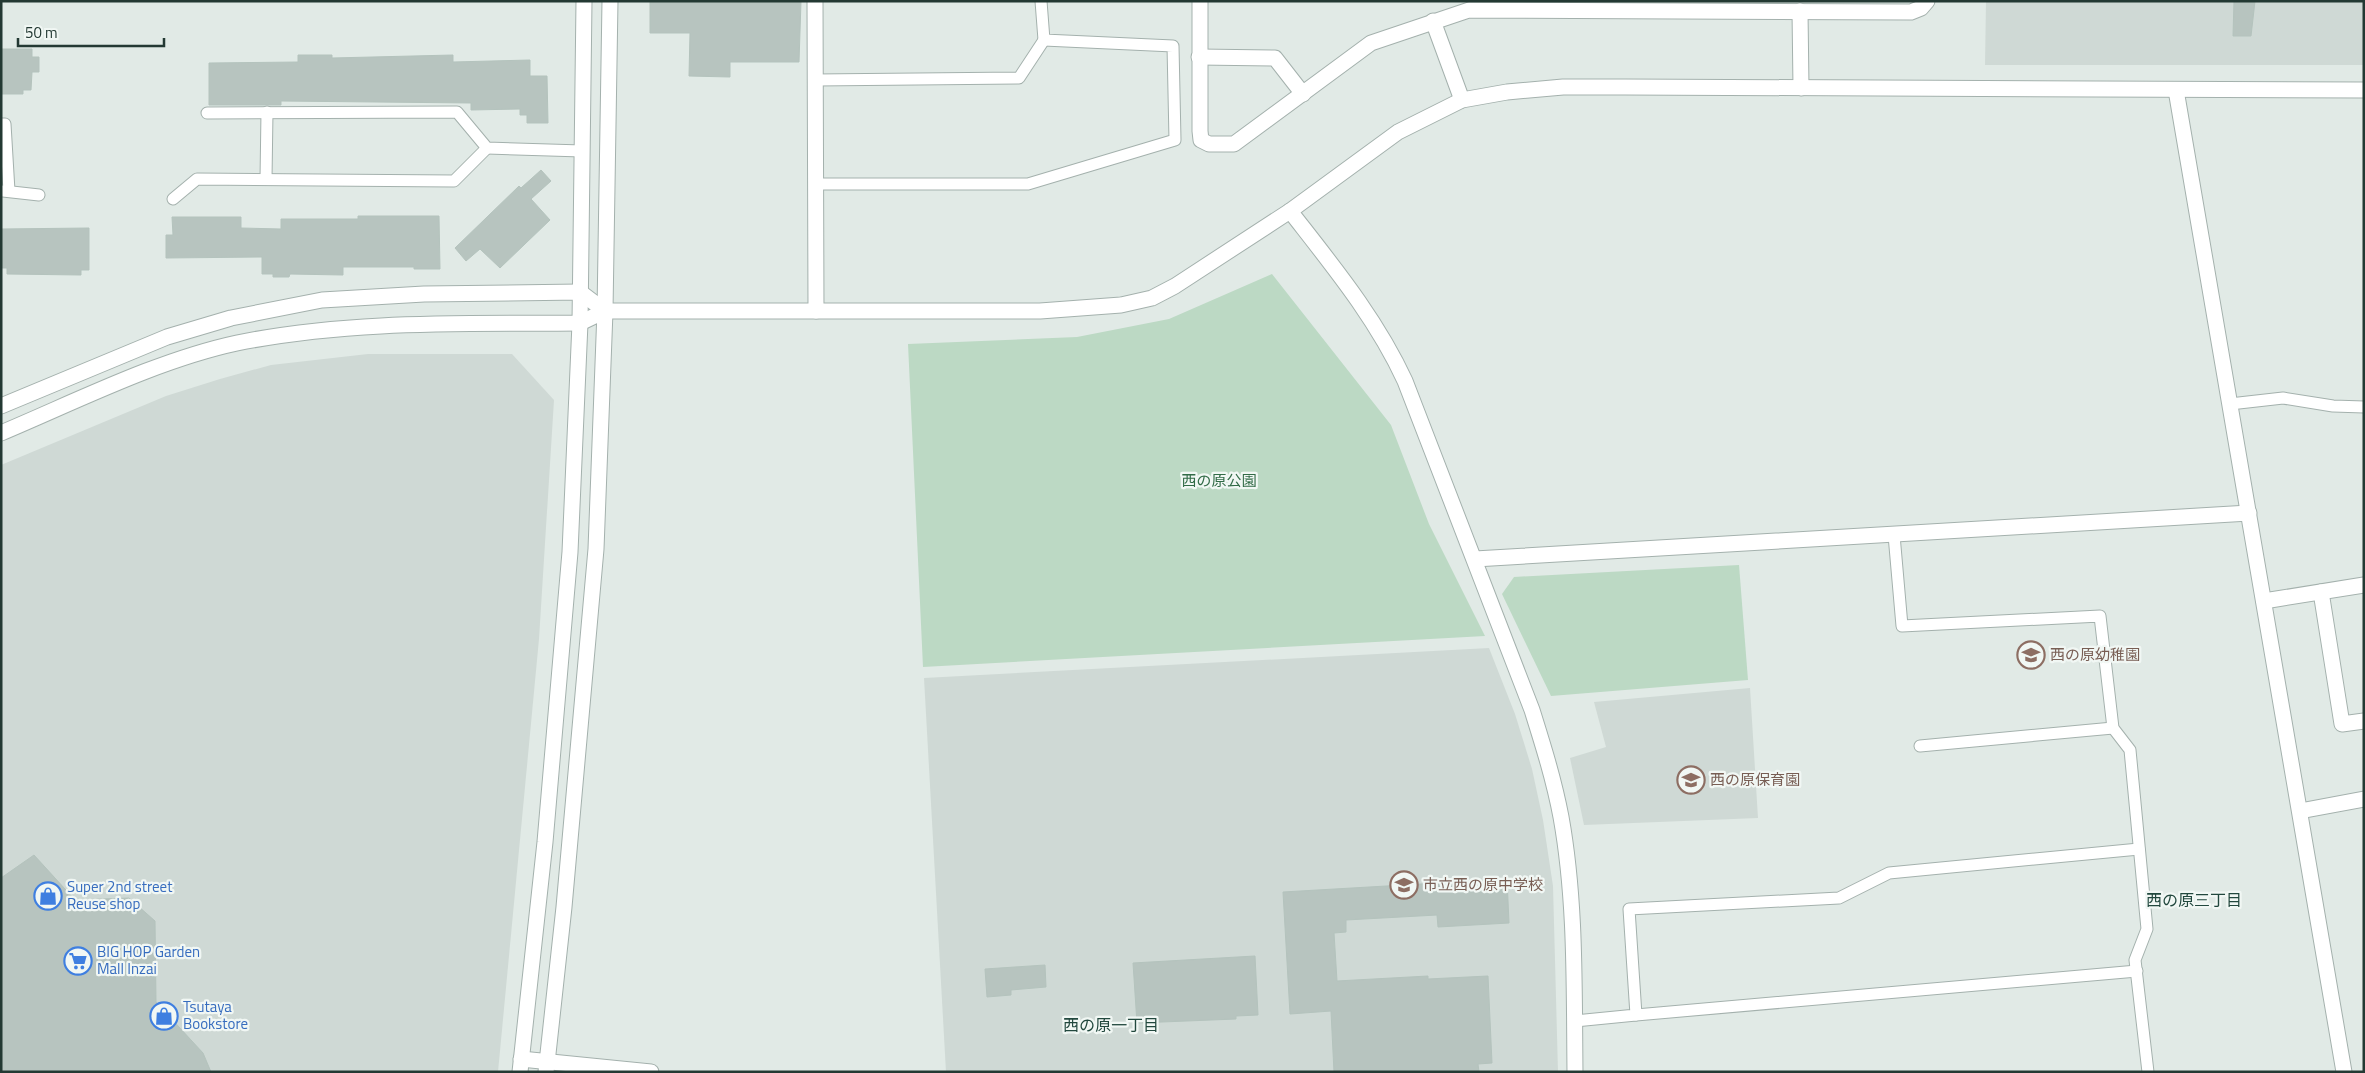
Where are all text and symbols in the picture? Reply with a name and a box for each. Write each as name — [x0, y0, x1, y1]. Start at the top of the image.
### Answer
scale bar — [18, 15, 164, 47]
text: 50 m — [25, 21, 58, 44]
park label: 西の原公園 — [1181, 469, 1257, 492]
school or university icon: 西の原幼稚園 — [2016, 640, 2046, 670]
place label: 西の原幼稚園 — [2050, 643, 2140, 666]
school or university icon: 西の原保育園 — [1676, 765, 1706, 795]
place label: 西の原保育園 — [1710, 768, 1800, 791]
school or university icon: 市立西の原中学校 — [1389, 870, 1419, 900]
place label: 市立西の原中学校 — [1423, 873, 1543, 896]
place label: Super 2nd street Reuse shop — [67, 875, 173, 915]
shop icon: Super 2nd street Reuse shop — [33, 881, 63, 911]
district label: 西の原三丁目 — [2146, 888, 2242, 912]
place label: BIG HOP Garden Mall Inzai — [97, 940, 200, 980]
supermarket icon: BIG HOP Garden Mall Inzai — [63, 946, 93, 976]
place label: Tsutaya Bookstore — [183, 995, 248, 1035]
shop icon: Tsutaya Bookstore — [149, 1001, 179, 1031]
district label: 西の原一丁目 — [1063, 1013, 1159, 1037]

